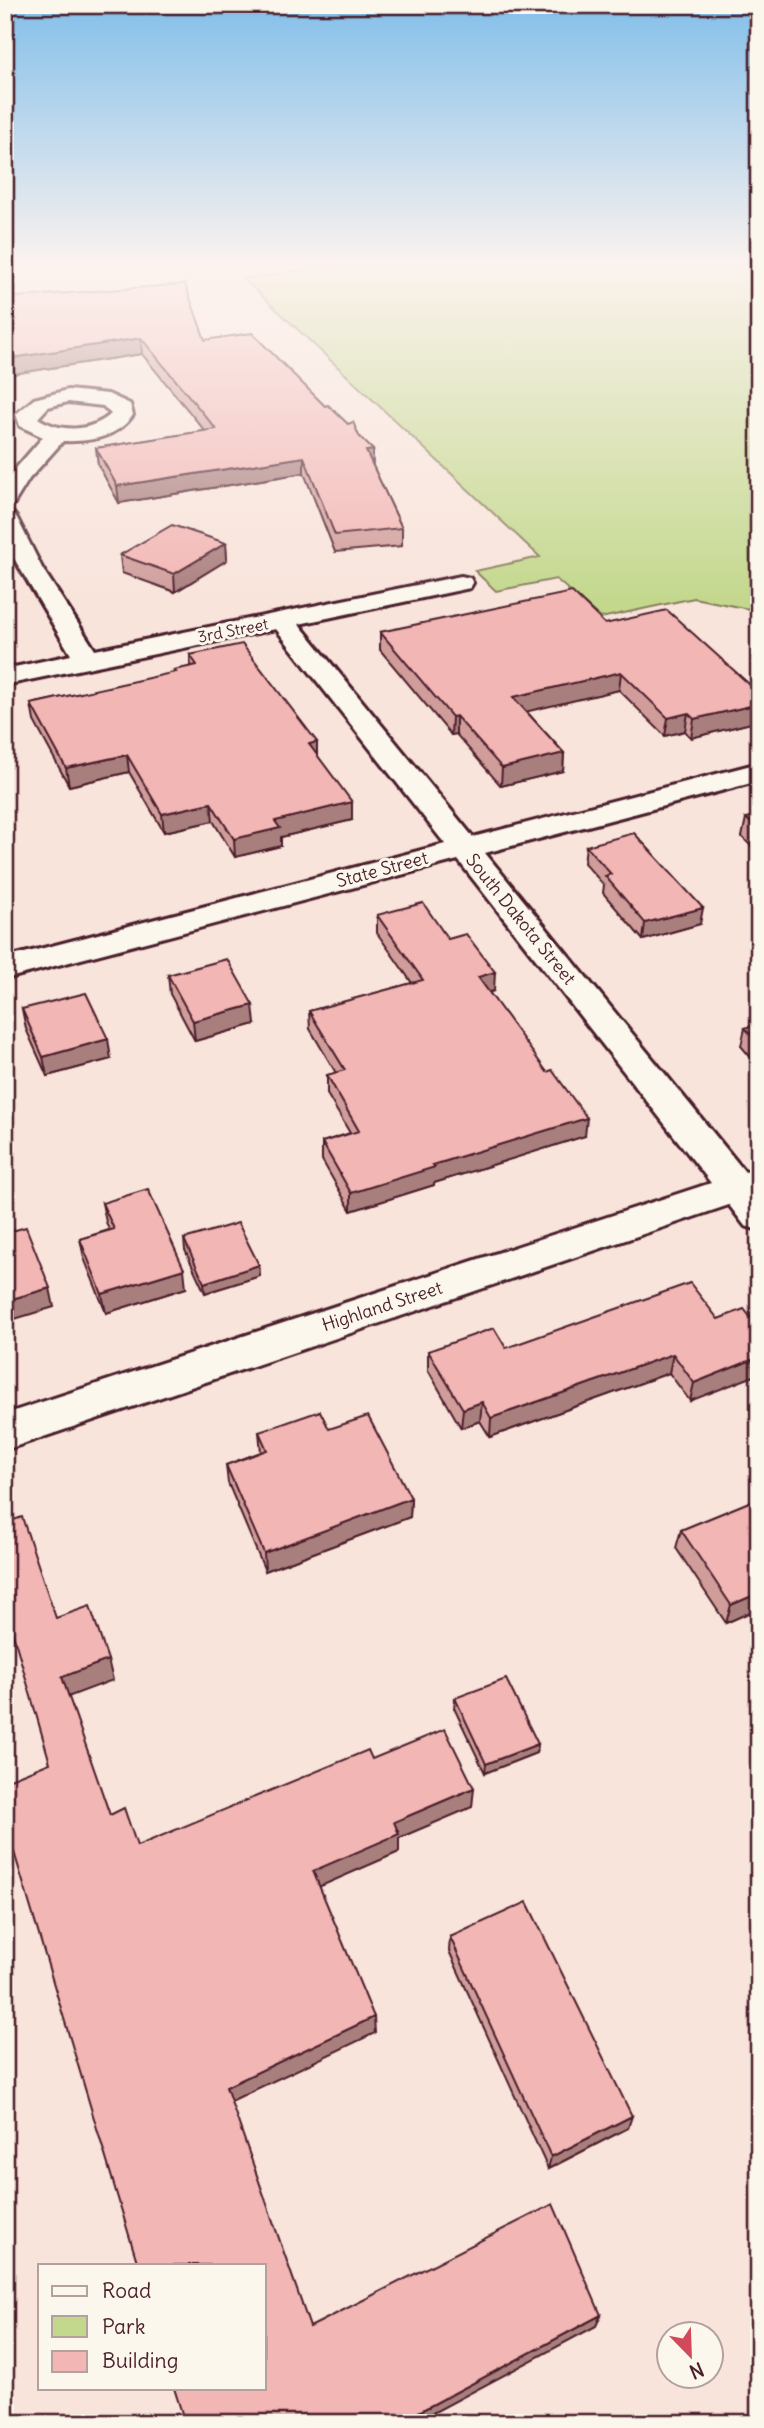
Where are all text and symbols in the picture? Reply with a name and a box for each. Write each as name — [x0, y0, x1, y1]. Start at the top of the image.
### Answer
street label: 3rd Street — [196, 613, 271, 647]
street label: State Street — [334, 846, 430, 892]
street label: South Dakota Street — [461, 849, 581, 989]
street label: Highland Street — [319, 1276, 445, 1336]
legend — [38, 2264, 266, 2390]
text: Road — [102, 2277, 151, 2304]
text: Park — [102, 2313, 145, 2340]
north arrow — [656, 2320, 726, 2390]
text: Building — [102, 2347, 178, 2374]
text: N — [686, 2357, 707, 2384]

